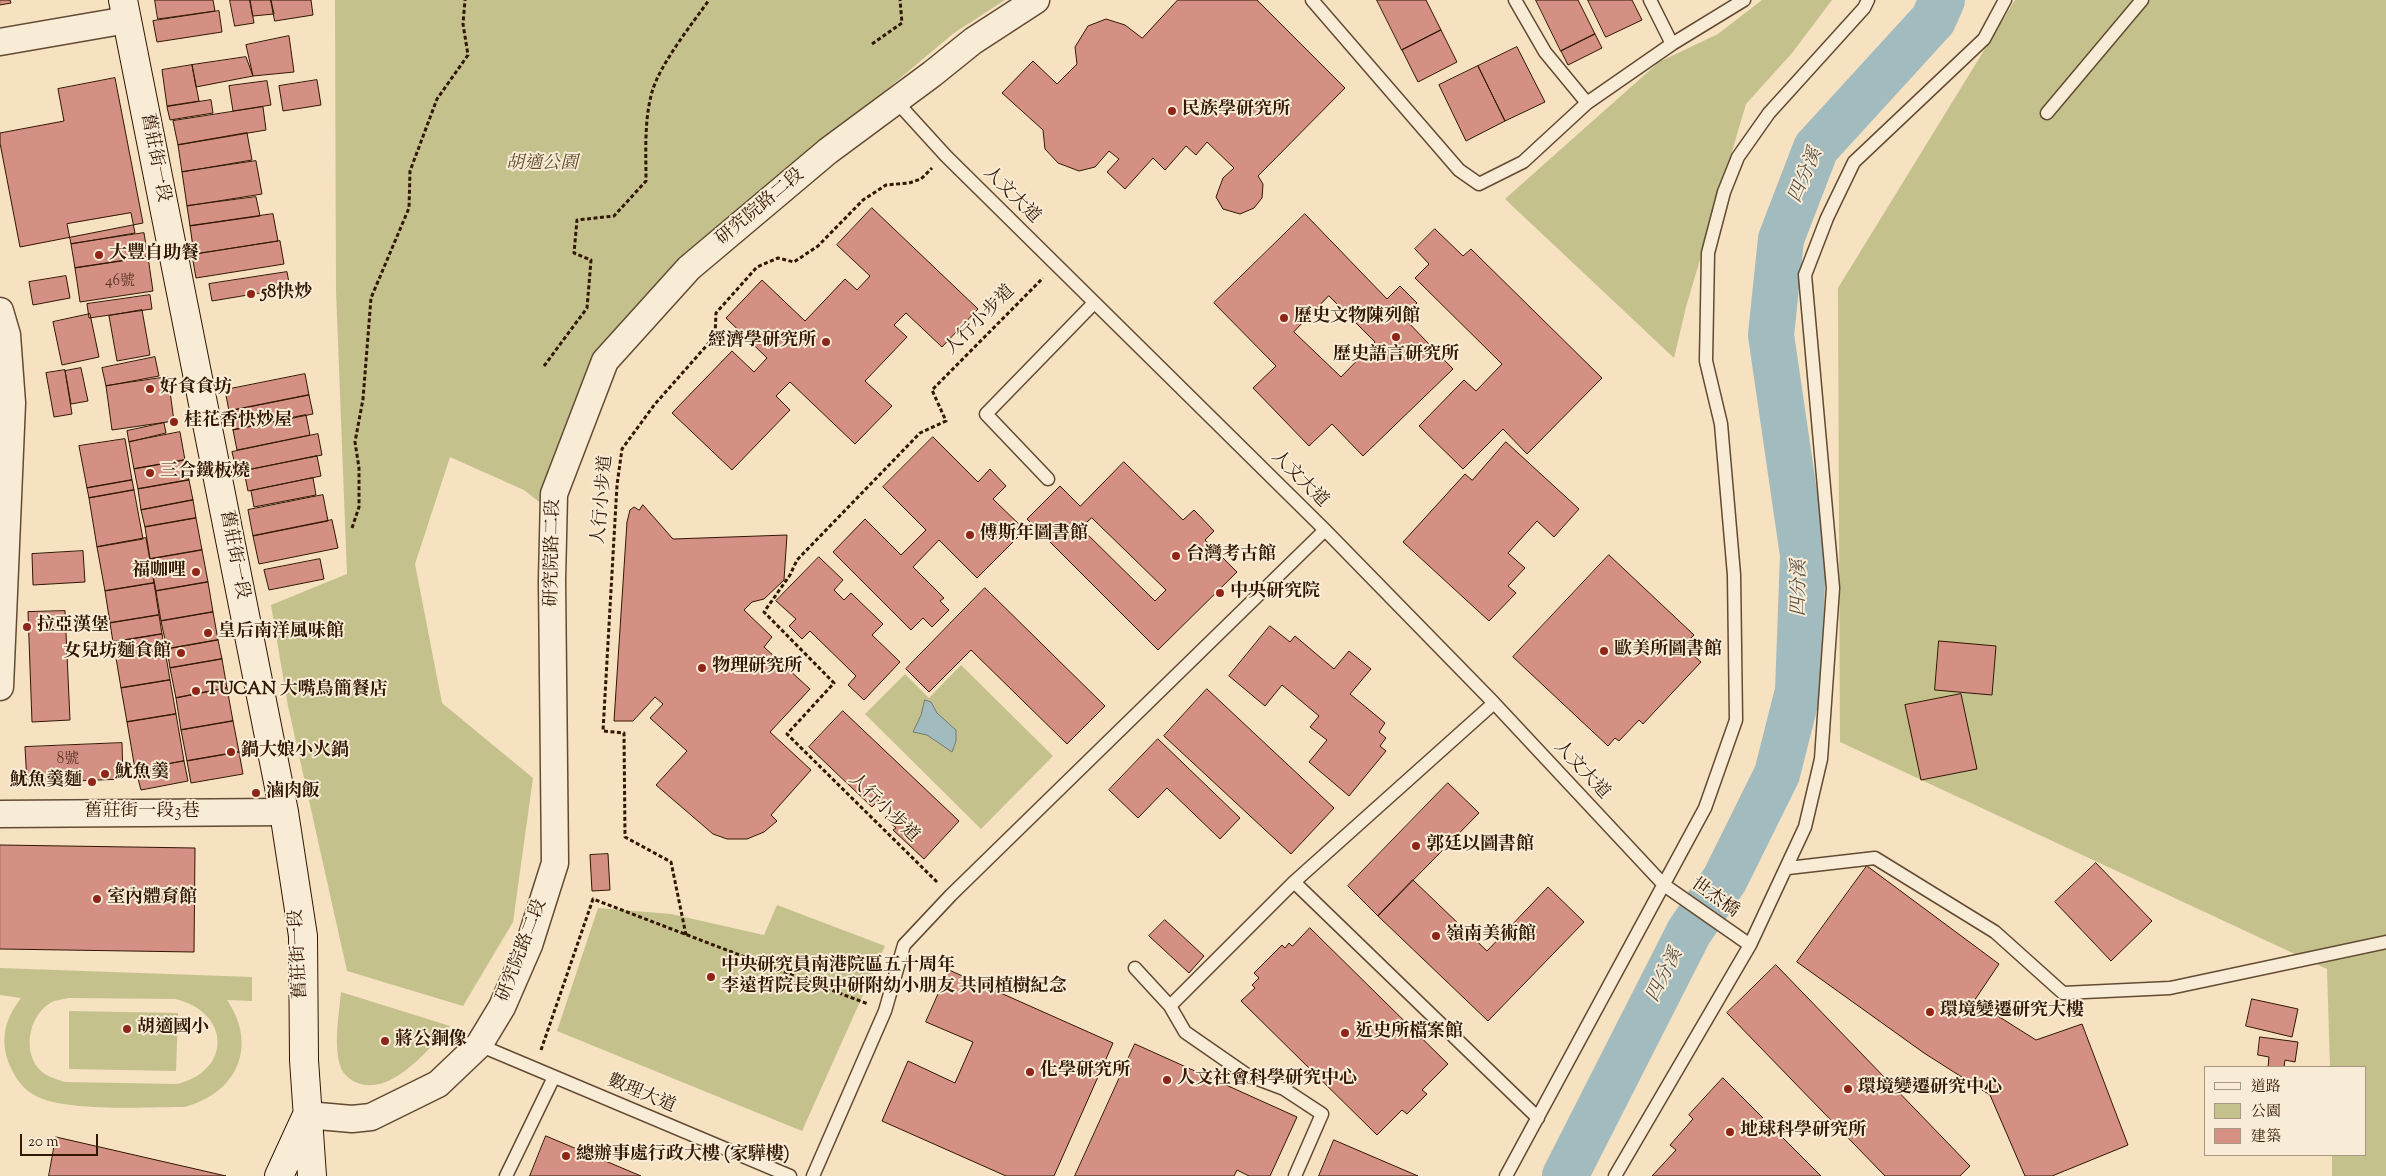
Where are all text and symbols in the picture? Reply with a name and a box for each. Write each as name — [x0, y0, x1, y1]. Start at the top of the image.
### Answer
place label: 民族學研究所 — [1182, 100, 1290, 122]
marker: 民族學研究所 — [1166, 105, 1178, 117]
street label: 舊莊街一段 — [135, 112, 173, 204]
water label: 四分溪 — [1785, 145, 1829, 207]
park label: 胡適公園 — [506, 154, 578, 176]
street label: 人文大道 — [978, 163, 1044, 229]
street label: 研究院路二段 — [713, 165, 809, 251]
place label: 大豐自助餐 — [109, 244, 199, 266]
marker: 大豐自助餐 — [93, 249, 105, 261]
house number: 46號 — [105, 273, 135, 291]
street label: 人行小步道 — [942, 282, 1020, 360]
place label: 58快炒 — [261, 283, 312, 305]
marker: 58快炒 — [245, 288, 257, 300]
place label: 歷史文物陳列館 — [1294, 307, 1420, 329]
marker: 歷史文物陳列館 — [1278, 312, 1290, 324]
place label: 經濟學研究所 — [708, 331, 816, 353]
marker: 歷史語言研究所 — [1390, 331, 1402, 343]
marker: 經濟學研究所 — [820, 336, 832, 348]
place label: 歷史語言研究所 — [1333, 345, 1459, 367]
place label: 好食食坊 — [160, 378, 232, 400]
marker: 好食食坊 — [144, 383, 156, 395]
place label: 桂花香快炒屋 — [184, 411, 292, 433]
marker: 桂花香快炒屋 — [168, 416, 180, 428]
street label: 人文大道 — [1266, 447, 1332, 513]
street label: 人行小步道 — [589, 454, 619, 546]
place label: 三合鐵板燒 — [160, 462, 250, 484]
marker: 三合鐵板燒 — [144, 467, 156, 479]
street label: 研究院路二段 — [542, 499, 566, 607]
street label: 舊莊街一段 — [214, 509, 252, 601]
place label: 傅斯年圖書館 — [980, 524, 1088, 546]
marker: 傅斯年圖書館 — [964, 529, 976, 541]
place label: 台灣考古館 — [1186, 545, 1276, 567]
marker: 台灣考古館 — [1170, 550, 1182, 562]
water label: 四分溪 — [1789, 559, 1813, 617]
place label: 福咖哩 — [132, 561, 186, 583]
marker: 福咖哩 — [190, 566, 202, 578]
place label: 中央研究院 — [1230, 582, 1320, 604]
marker: 中央研究院 — [1214, 587, 1226, 599]
place label: 拉亞漢堡 — [37, 616, 109, 638]
marker: 拉亞漢堡 — [21, 621, 33, 633]
place label: 皇后南洋風味館 — [218, 622, 344, 644]
marker: 皇后南洋風味館 — [202, 627, 214, 639]
place label: 歐美所圖書館 — [1614, 640, 1722, 662]
place label: 女兒坊麵食館 — [63, 642, 171, 664]
marker: 歐美所圖書館 — [1598, 645, 1610, 657]
marker: 女兒坊麵食館 — [175, 647, 187, 659]
place label: 物理研究所 — [712, 657, 802, 679]
marker: 物理研究所 — [696, 662, 708, 674]
place label: TUCAN 大嘴鳥簡餐店 — [206, 680, 388, 702]
marker: TUCAN 大嘴鳥簡餐店 — [190, 685, 202, 697]
street label: 人文大道 — [1549, 737, 1613, 805]
place label: 鍋大娘小火鍋 — [241, 741, 349, 763]
marker: 鍋大娘小火鍋 — [225, 746, 237, 758]
house number: 8號 — [57, 751, 79, 769]
place label: 魷魚羹 — [115, 763, 169, 785]
marker: 魷魚羹 — [99, 768, 111, 780]
street label: 人行小步道 — [843, 770, 923, 848]
place label: 魷魚羹麵 — [10, 771, 82, 793]
marker: 魷魚羹麵 — [86, 776, 98, 788]
place label: 滷肉飯 — [266, 782, 320, 804]
marker: 滷肉飯 — [250, 787, 262, 799]
street label: 舊莊街一段3巷 — [84, 802, 200, 824]
place label: 郭廷以圖書館 — [1426, 835, 1534, 857]
marker: 郭廷以圖書館 — [1410, 840, 1422, 852]
street label: 世杰橋 — [1686, 875, 1742, 923]
place label: 室內體育館 — [107, 888, 197, 910]
marker: 室內體育館 — [91, 893, 103, 905]
street label: 研究院路二段 — [494, 897, 552, 1005]
street label: 舊莊街一段 — [287, 908, 313, 1000]
place label: 嶺南美術館 — [1446, 925, 1536, 947]
marker: 嶺南美術館 — [1430, 930, 1442, 942]
water label: 四分溪 — [1643, 945, 1689, 1007]
place label: 中央研究員南港院區五十周年 李遠哲院長與中研附幼小朋友 共同植樹紀念 — [721, 956, 1067, 999]
marker: 中央研究員南港院區五十周年 李遠哲院長與中研附幼小朋友 共同植樹紀念 — [705, 971, 717, 983]
place label: 環境變遷研究大樓 — [1940, 1001, 2084, 1023]
marker: 環境變遷研究大樓 — [1924, 1006, 1936, 1018]
place label: 胡適國小 — [137, 1018, 209, 1040]
place label: 近史所檔案館 — [1355, 1022, 1463, 1044]
marker: 胡適國小 — [121, 1023, 133, 1035]
marker: 近史所檔案館 — [1339, 1027, 1351, 1039]
place label: 蔣公銅像 — [395, 1030, 467, 1052]
marker: 蔣公銅像 — [379, 1035, 391, 1047]
place label: 化學研究所 — [1040, 1061, 1130, 1083]
marker: 化學研究所 — [1024, 1066, 1036, 1078]
legend — [2204, 1066, 2366, 1156]
place label: 人文社會科學研究中心 — [1177, 1069, 1357, 1091]
street label: 數理大道 — [604, 1071, 678, 1119]
marker: 人文社會科學研究中心 — [1161, 1074, 1173, 1086]
text: 道路 — [2251, 1077, 2281, 1098]
place label: 環境變遷研究中心 — [1858, 1078, 2002, 1100]
marker: 環境變遷研究中心 — [1842, 1083, 1854, 1095]
text: 公園 — [2251, 1102, 2281, 1123]
place label: 地球科學研究所 — [1740, 1121, 1866, 1143]
scale bar — [22, 1124, 100, 1156]
marker: 地球科學研究所 — [1724, 1126, 1736, 1138]
text: 建築 — [2251, 1127, 2281, 1148]
text: 20 m — [28, 1132, 59, 1153]
place label: 總辦事處行政大樓 (家驊樓) — [576, 1145, 790, 1167]
marker: 總辦事處行政大樓 (家驊樓) — [560, 1150, 572, 1162]

